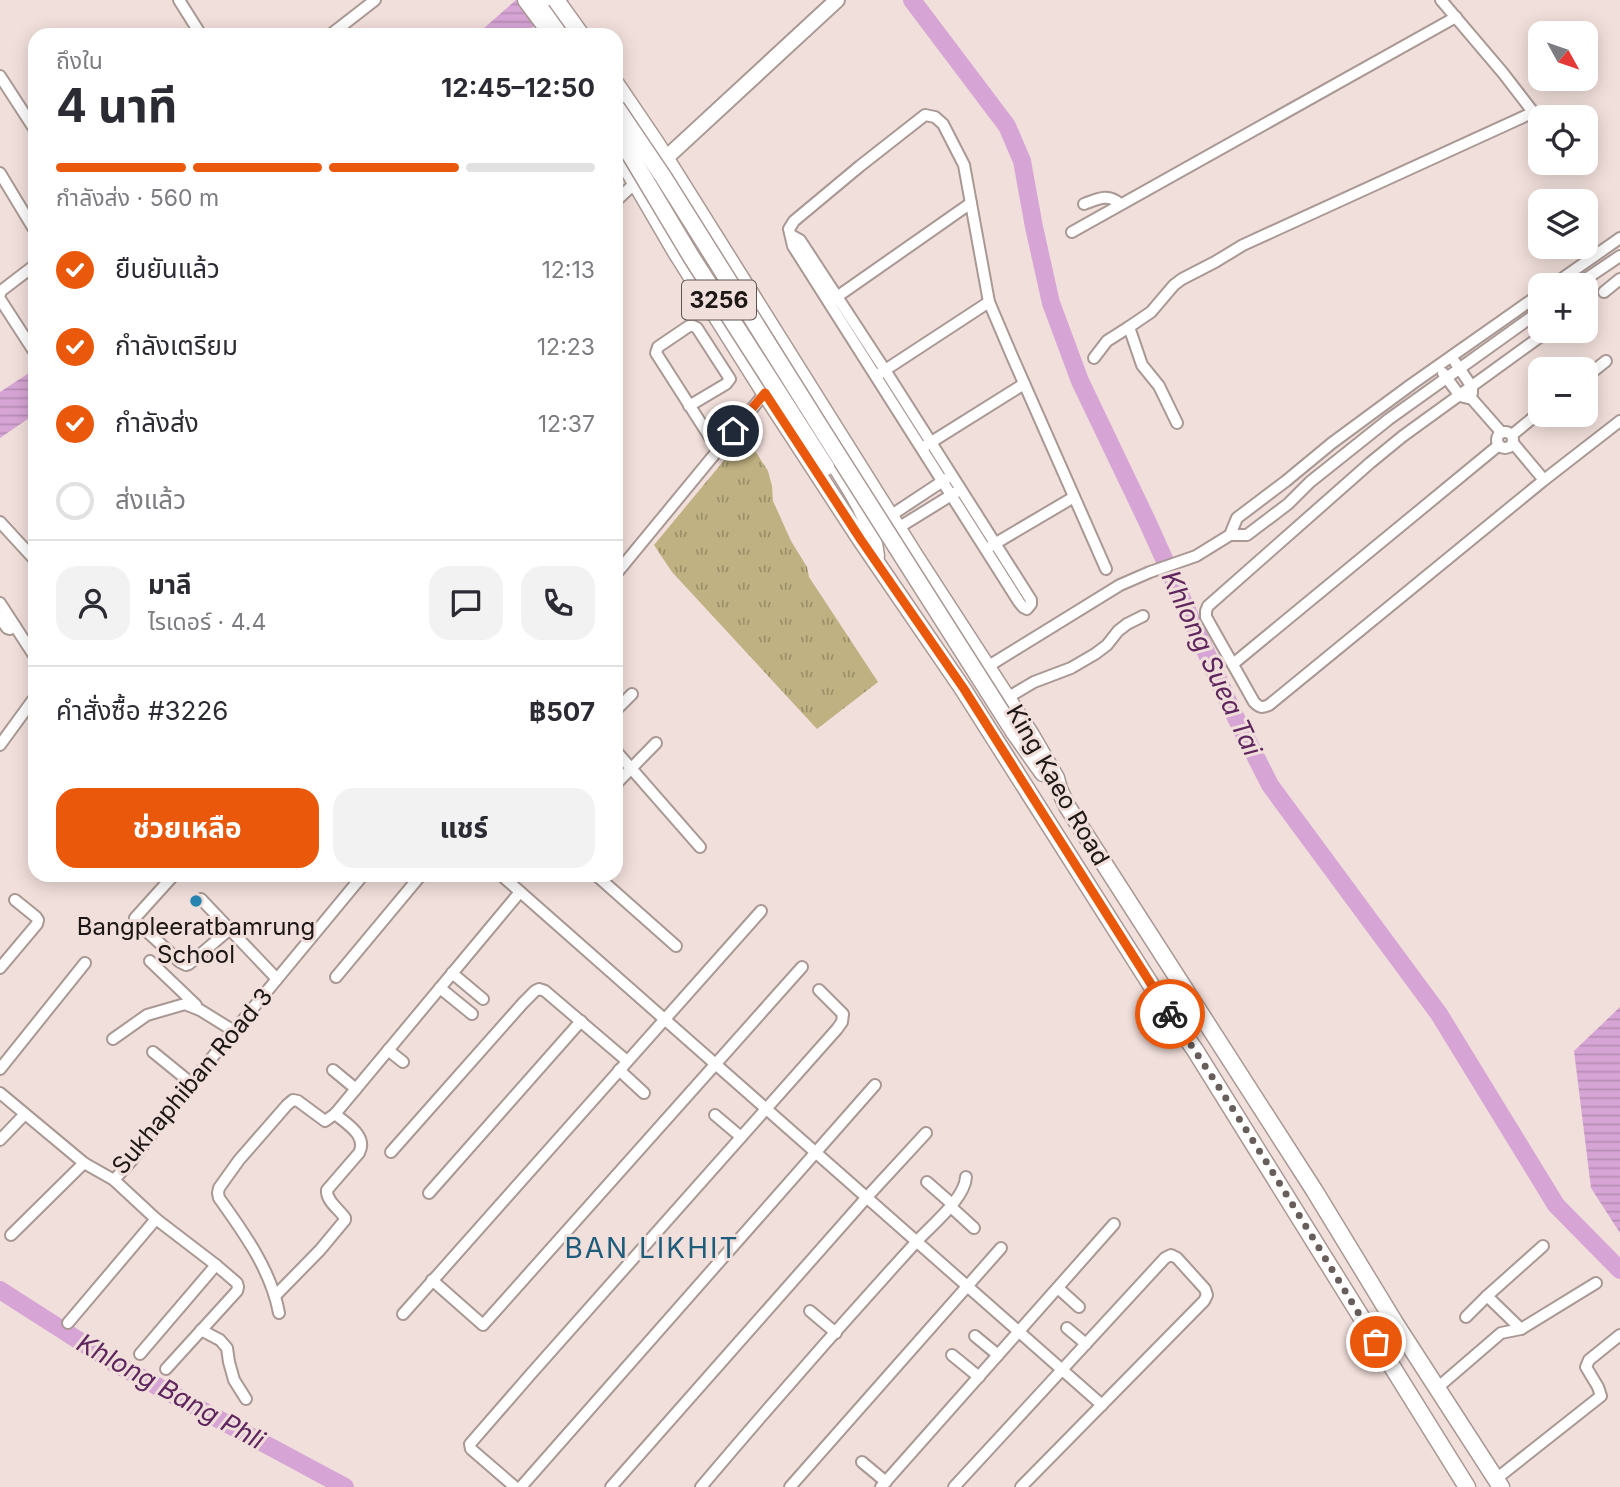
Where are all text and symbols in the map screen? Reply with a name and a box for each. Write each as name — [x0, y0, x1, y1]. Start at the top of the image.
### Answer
north arrow — [1528, 21, 1598, 91]
map controls — [1528, 21, 1598, 427]
text: ถึงใน — [56, 47, 103, 75]
text: 12:45–12:50 — [441, 72, 595, 103]
text: 4 นาที — [56, 77, 177, 133]
button: locate — [1528, 105, 1598, 175]
text: กำลังส่ง · 560 m — [56, 184, 219, 212]
button: layers — [1528, 189, 1598, 259]
icon: check — [56, 251, 94, 289]
text: ยืนยันแล้ว — [115, 253, 220, 284]
text: 12:13 — [541, 256, 595, 284]
button: + — [1528, 273, 1598, 343]
road number: 3256 — [682, 280, 756, 320]
icon: check — [56, 328, 94, 366]
text: กำลังเตรียม — [115, 330, 238, 361]
text: 12:23 — [537, 333, 595, 361]
button: − — [1528, 357, 1598, 427]
pin — [703, 401, 763, 461]
icon: check — [56, 405, 94, 443]
text: กำลังส่ง — [115, 407, 199, 438]
text: 12:37 — [538, 410, 595, 438]
icon: home — [714, 412, 752, 450]
text: ส่งแล้ว — [115, 484, 186, 515]
button: person — [56, 566, 130, 640]
button: chat — [429, 566, 503, 640]
button: phone — [521, 566, 595, 640]
water label: Khlong Suea Tai — [1156, 566, 1269, 761]
text: มาลี — [148, 569, 192, 600]
text: ไรเดอร์ · 4.4 — [148, 608, 266, 636]
text: คำสั่งซื้อ #3226 — [56, 695, 228, 726]
text: ฿507 — [529, 696, 595, 727]
street label: King Kaeo Road — [1000, 700, 1116, 870]
button: ช่วยเหลือ — [56, 788, 319, 868]
button: แชร์ — [333, 788, 595, 868]
marker: Bangpleeratbamrung School — [188, 893, 204, 909]
place label: Bangpleeratbamrung School — [77, 912, 315, 969]
courier — [1135, 979, 1205, 1049]
street label: Sukhaphiban Road 3 — [106, 982, 278, 1180]
icon: bike — [1151, 995, 1189, 1033]
district label: BAN LIKHIT — [564, 1231, 740, 1265]
pin — [1346, 1312, 1406, 1372]
icon: bag — [1357, 1323, 1395, 1361]
water label: Khlong Bang Phli — [72, 1327, 271, 1456]

